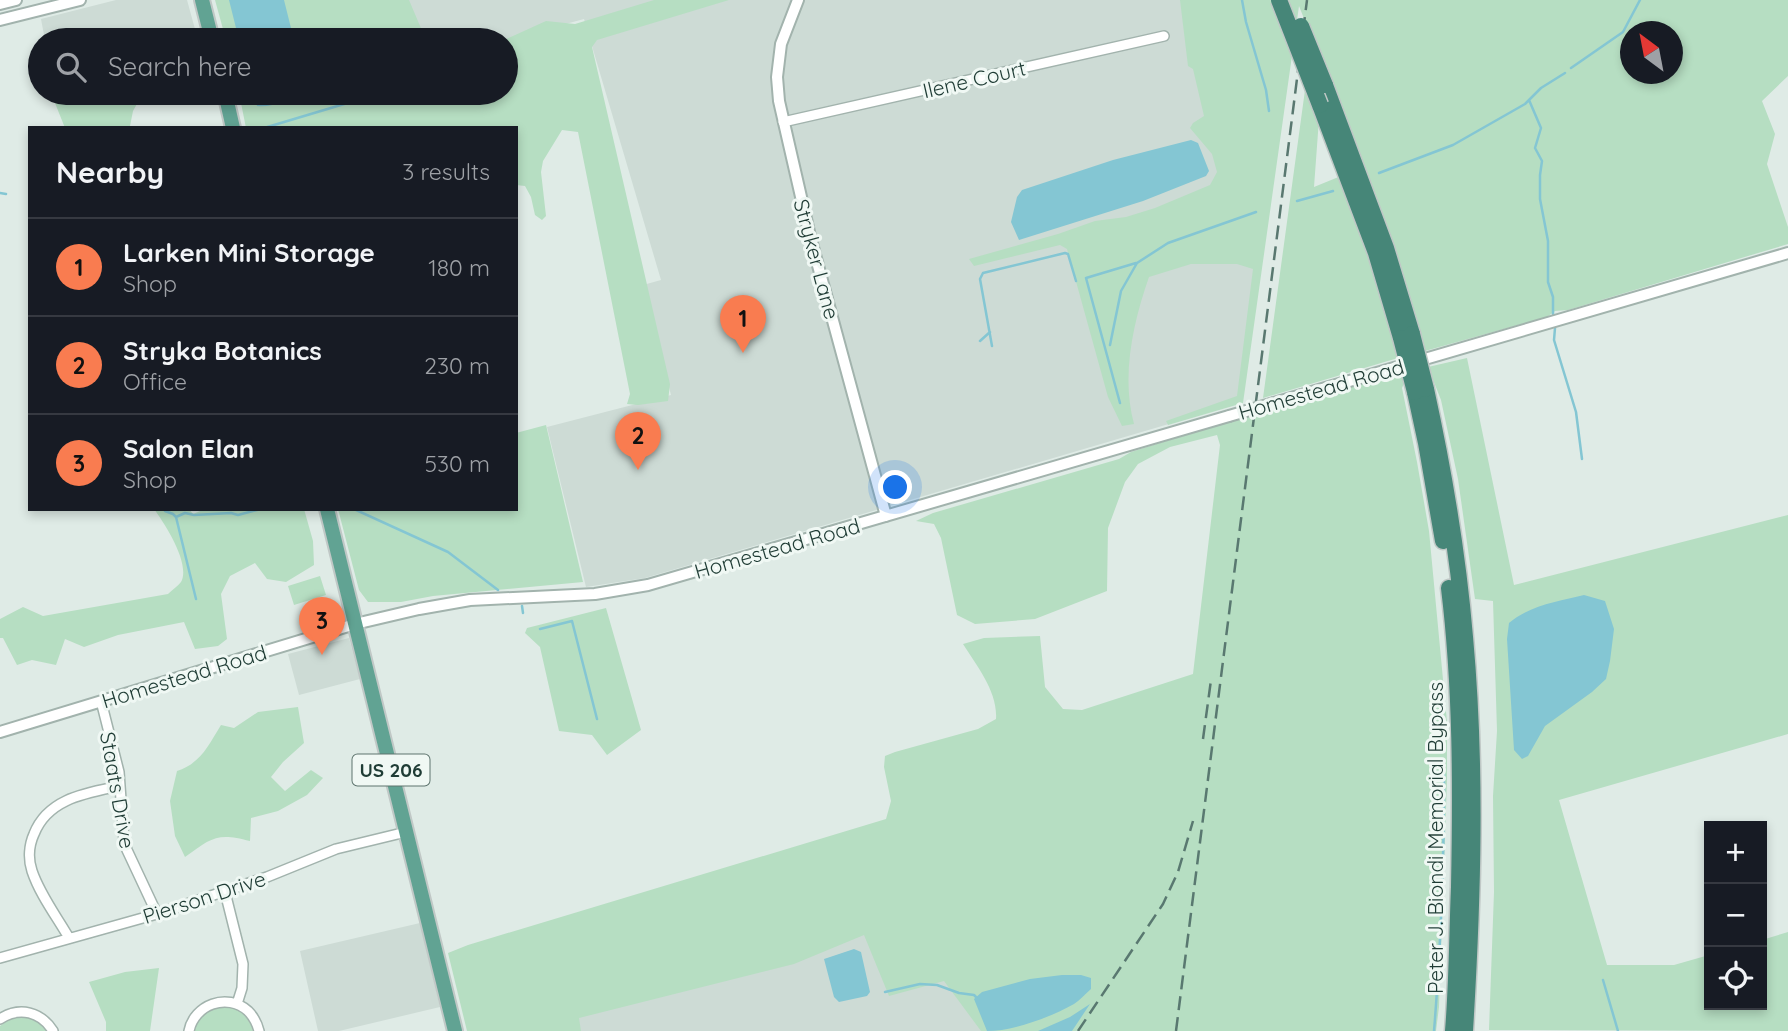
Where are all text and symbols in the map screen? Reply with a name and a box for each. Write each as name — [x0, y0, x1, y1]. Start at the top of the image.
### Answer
north arrow — [1620, 21, 1683, 84]
search box — [28, 28, 518, 105]
icon: search — [52, 48, 90, 86]
text: Search here — [108, 50, 252, 83]
street label: Ilene Court — [920, 55, 1028, 103]
text: Nearby — [56, 153, 164, 191]
text: 3 results — [402, 157, 490, 186]
street label: Stryker Lane — [788, 196, 846, 322]
text: Larken Mini Storage — [123, 236, 375, 269]
text: 1 — [75, 253, 83, 282]
text: 180 m — [428, 253, 490, 282]
text: Shop — [123, 269, 177, 298]
pin: 1 — [720, 295, 766, 353]
text: Stryka Botanics — [123, 334, 322, 367]
text: 2 — [72, 351, 86, 380]
text: 230 m — [424, 351, 490, 380]
street label: Homestead Road — [1235, 353, 1407, 425]
text: Office — [123, 367, 187, 396]
pin: 2 — [615, 412, 661, 470]
text: Salon Elan — [123, 432, 254, 465]
text: 3 — [73, 449, 85, 478]
text: 530 m — [424, 449, 490, 478]
text: Shop — [123, 465, 177, 494]
your location — [878, 470, 912, 504]
street label: Homestead Road — [691, 512, 863, 584]
pin: 3 — [299, 597, 345, 655]
street label: Homestead Road — [98, 639, 270, 713]
street label: Peter J. Biondi Memorial Bypass — [1422, 682, 1448, 994]
street label: Staats Drive — [95, 730, 141, 850]
road number: US 206 — [352, 754, 430, 786]
map controls — [1704, 821, 1767, 1010]
button: + — [1704, 821, 1767, 884]
street label: Pierson Drive — [139, 865, 269, 929]
button: − — [1704, 884, 1767, 947]
button: locate — [1704, 947, 1767, 1010]

